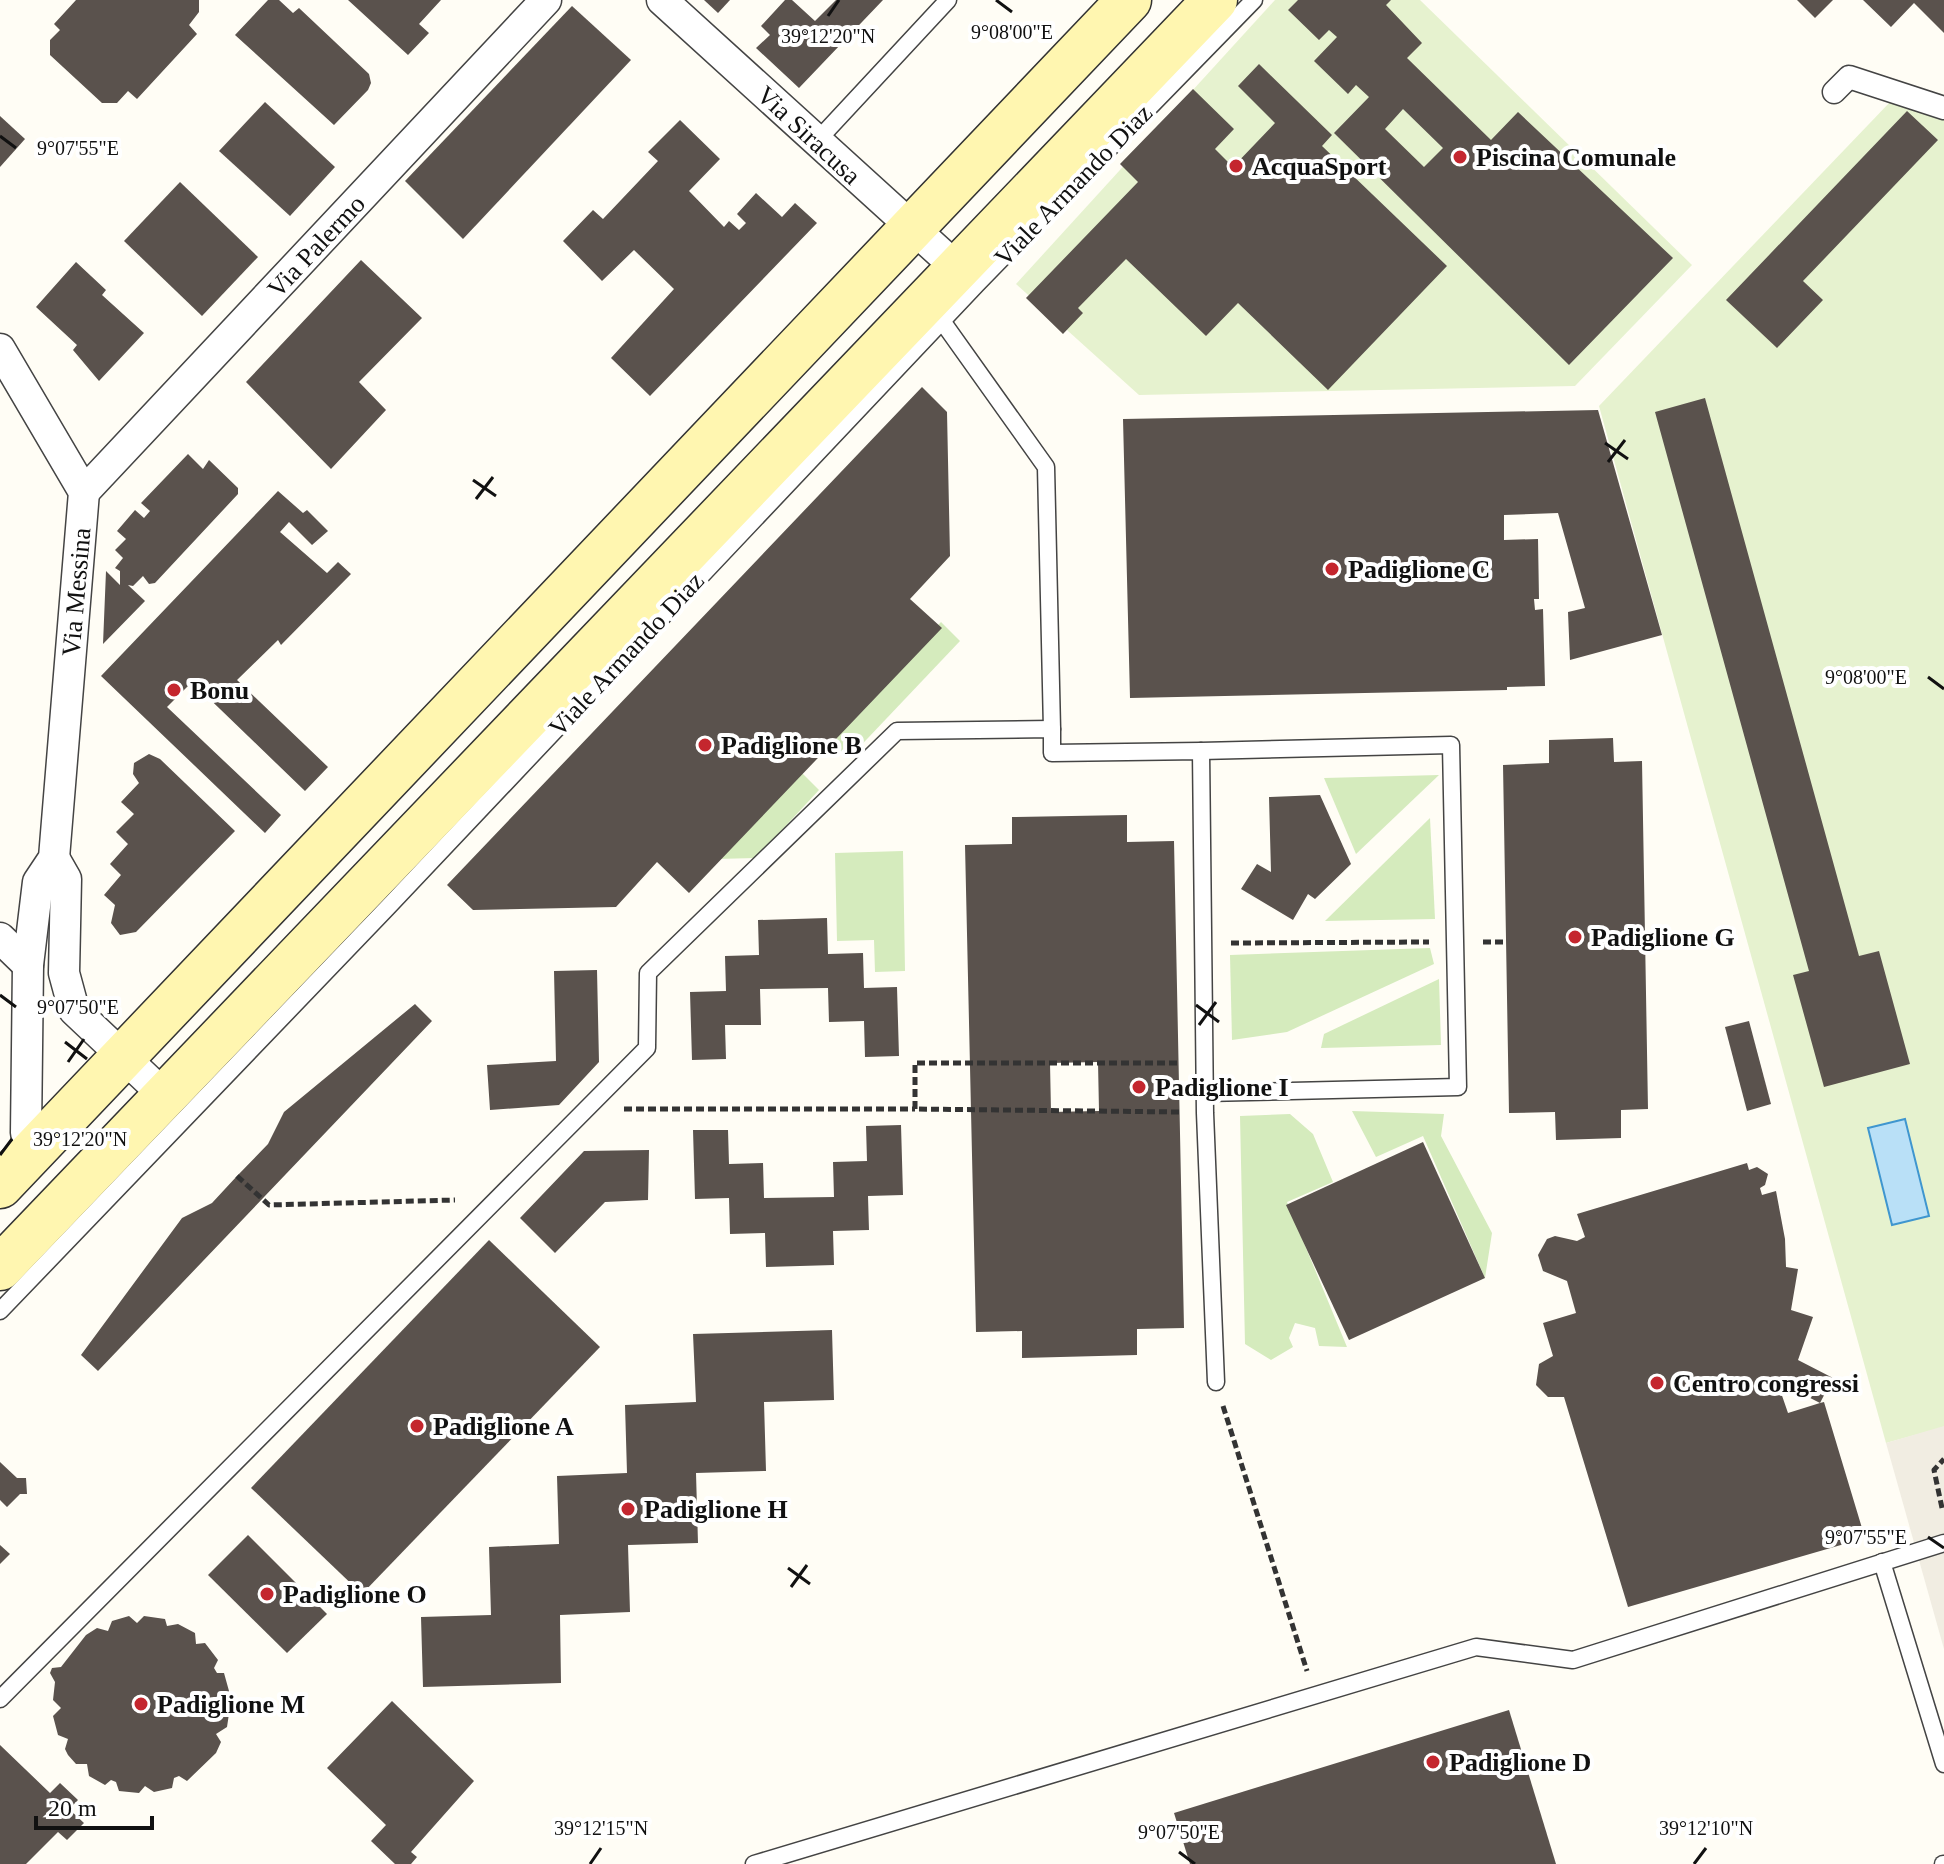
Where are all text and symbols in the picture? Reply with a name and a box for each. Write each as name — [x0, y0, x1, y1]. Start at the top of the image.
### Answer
text: 9°08'00"E — [971, 21, 1053, 43]
text: 39°12'20"N — [781, 25, 875, 47]
street label: Via Siracusa — [751, 80, 867, 191]
street label: Viale Armando Diaz — [989, 98, 1158, 272]
text: 9°07'55"E — [37, 137, 119, 159]
place label: Piscina Comunale — [1476, 143, 1676, 172]
marker: Piscina Comunale — [1451, 148, 1469, 166]
place label: AcquaSport — [1252, 152, 1387, 181]
marker: AcquaSport — [1227, 157, 1245, 175]
street label: Via Palermo — [262, 189, 371, 303]
street label: Via Messina — [56, 526, 97, 658]
place label: Padiglione C — [1348, 555, 1490, 584]
marker: Padiglione C — [1323, 560, 1341, 578]
street label: Viale Armando Diaz — [543, 566, 710, 742]
text: 9°08'00"E — [1825, 666, 1907, 688]
place label: Bonu — [190, 676, 249, 705]
marker: Bonu — [165, 681, 183, 699]
place label: Padiglione B — [721, 731, 862, 760]
marker: Padiglione B — [696, 736, 714, 754]
place label: Padiglione G — [1591, 923, 1735, 952]
marker: Padiglione G — [1566, 928, 1584, 946]
text: 9°07'50"E — [37, 996, 119, 1018]
place label: Padiglione I — [1155, 1073, 1289, 1102]
marker: Padiglione I — [1130, 1078, 1148, 1096]
text: 39°12'20"N — [33, 1128, 127, 1150]
place label: Centro congressi — [1673, 1369, 1859, 1398]
marker: Centro congressi — [1648, 1374, 1666, 1392]
place label: Padiglione A — [433, 1412, 574, 1441]
marker: Padiglione A — [408, 1417, 426, 1435]
place label: Padiglione H — [644, 1495, 788, 1524]
marker: Padiglione H — [619, 1500, 637, 1518]
text: 9°07'55"E — [1825, 1526, 1907, 1548]
place label: Padiglione O — [283, 1580, 427, 1609]
marker: Padiglione O — [258, 1585, 276, 1603]
place label: Padiglione M — [157, 1690, 305, 1719]
marker: Padiglione M — [132, 1695, 150, 1713]
place label: Padiglione D — [1449, 1748, 1591, 1777]
marker: Padiglione D — [1424, 1753, 1442, 1771]
scale bar — [36, 1780, 152, 1830]
text: 20 m — [48, 1795, 97, 1821]
text: 39°12'15"N — [554, 1817, 648, 1839]
text: 39°12'10"N — [1659, 1817, 1753, 1839]
text: 9°07'50"E — [1138, 1821, 1220, 1843]

